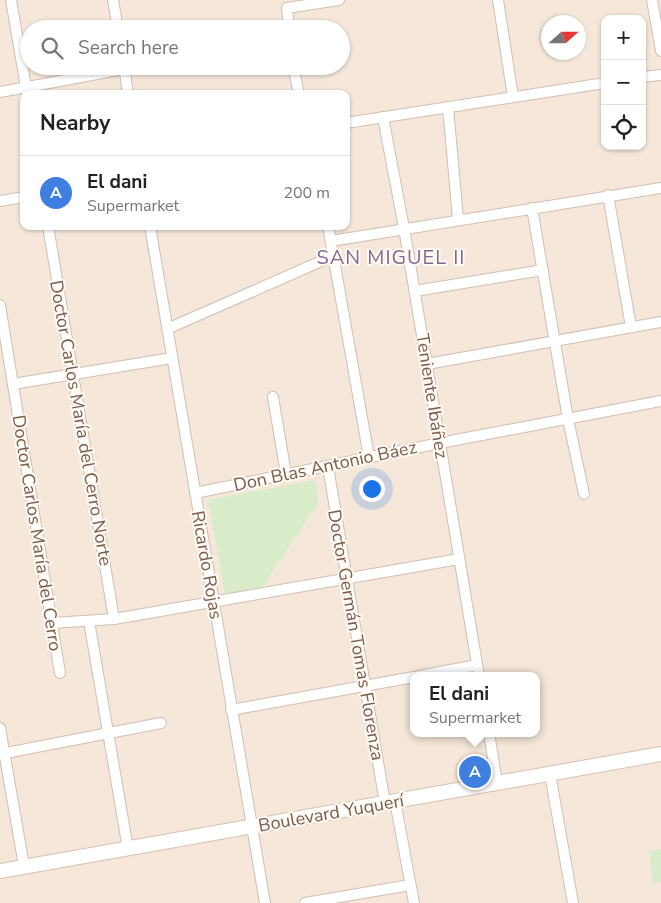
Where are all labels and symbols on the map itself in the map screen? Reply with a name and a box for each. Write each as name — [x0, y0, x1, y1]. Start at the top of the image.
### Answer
north arrow — [541, 15, 586, 60]
district label: SAN MIGUEL II — [317, 244, 465, 271]
street label: Doctor Carlos María del Cerro Norte — [44, 278, 118, 568]
street label: Teniente Ibáñez — [410, 332, 454, 460]
street label: Doctor Carlos María del Cerro — [6, 413, 68, 653]
street label: Don Blas Antonio Báez — [231, 435, 419, 497]
your location — [359, 476, 385, 502]
street label: Doctor Germán Tomas Florenza — [322, 508, 390, 762]
street label: Ricardo Rojas — [186, 509, 228, 621]
pin: A — [459, 753, 491, 791]
street label: Boulevard Yuquerí — [256, 788, 406, 838]

